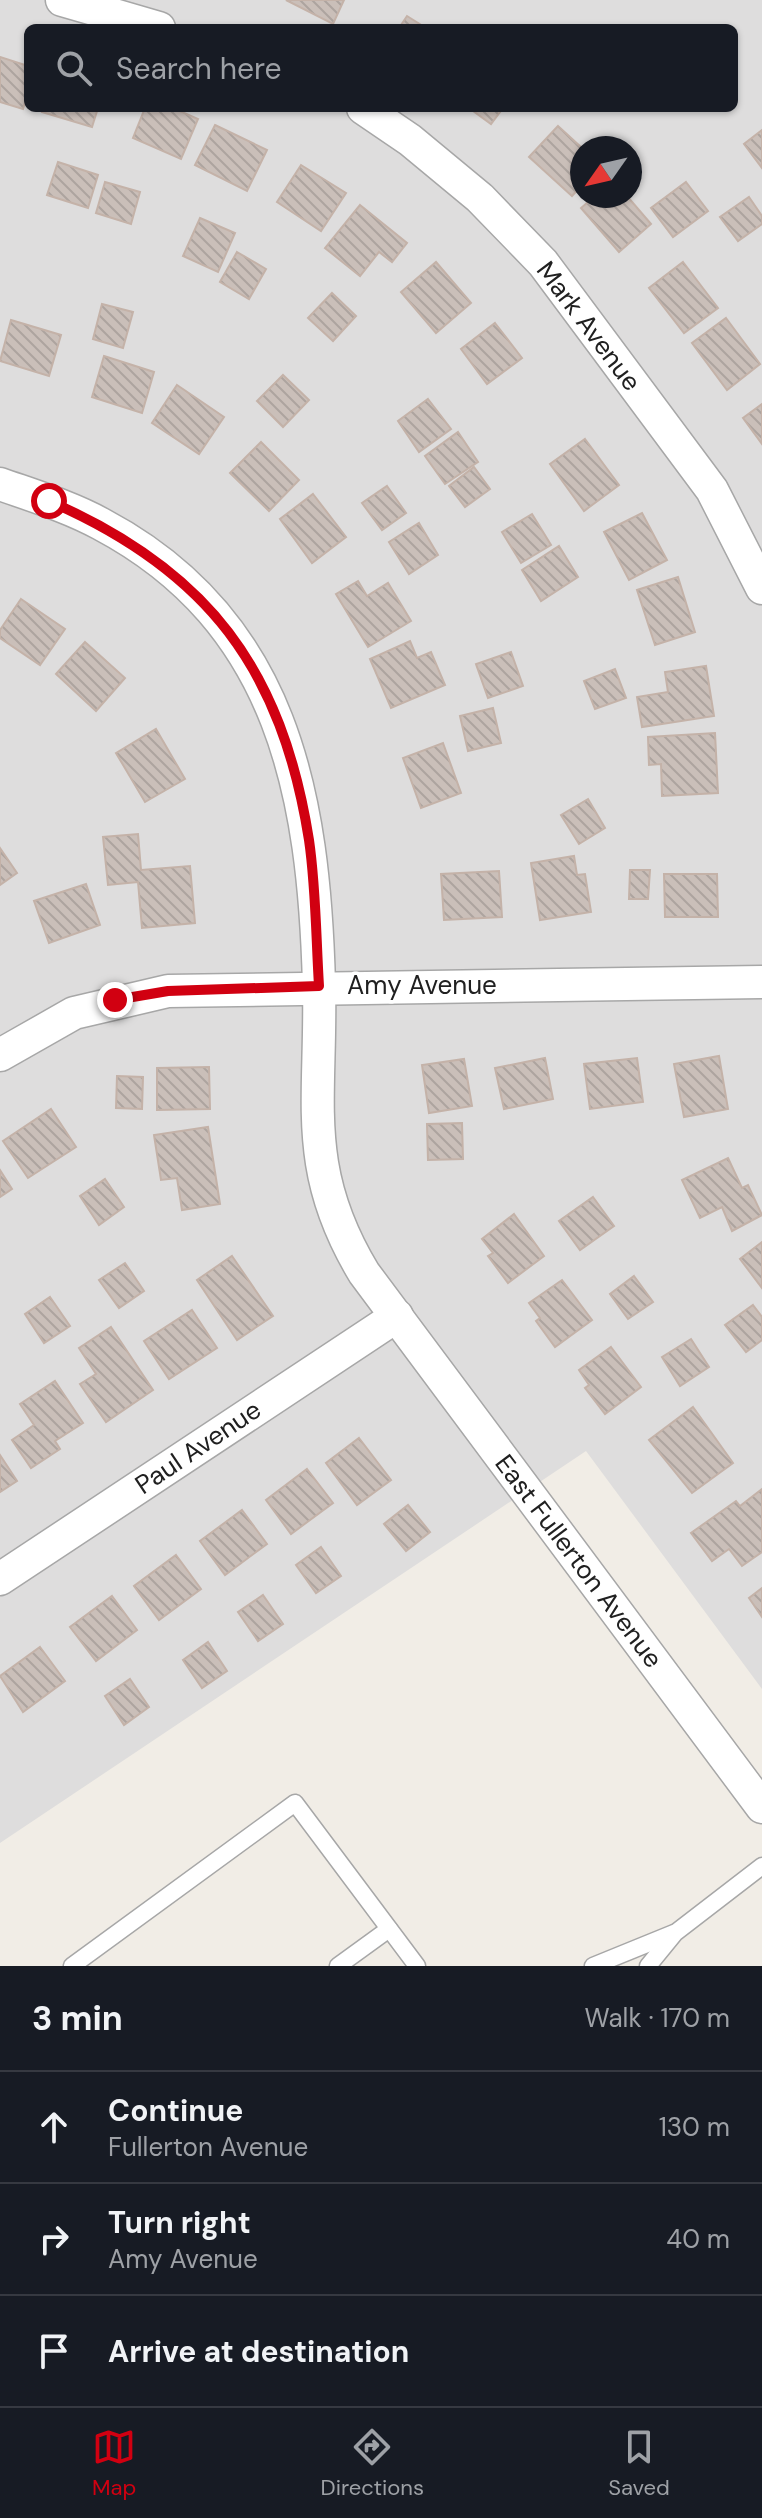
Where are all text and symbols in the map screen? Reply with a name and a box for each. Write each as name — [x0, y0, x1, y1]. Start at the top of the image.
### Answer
search box — [24, 24, 738, 112]
icon: search — [52, 46, 96, 90]
text: Search here — [116, 49, 282, 88]
north arrow — [570, 136, 642, 208]
street label: Mark Avenue — [529, 254, 649, 398]
route start — [31, 483, 67, 519]
street label: Amy Avenue — [347, 968, 497, 1002]
route end — [97, 982, 133, 1018]
street label: Paul Avenue — [129, 1392, 267, 1502]
street label: East Fullerton Avenue — [488, 1447, 670, 1675]
text: 3 min — [32, 1996, 123, 2041]
text: Walk · 170 m — [585, 2001, 730, 2035]
text: Continue — [108, 2091, 243, 2130]
icon: ahead — [32, 2105, 76, 2149]
text: 130 m — [659, 2110, 730, 2144]
text: Fullerton Avenue — [108, 2130, 308, 2164]
text: Turn right — [108, 2203, 251, 2242]
icon: right — [32, 2217, 76, 2261]
text: 40 m — [666, 2222, 730, 2256]
text: Amy Avenue — [108, 2242, 258, 2276]
icon: arrive — [32, 2329, 76, 2373]
text: Arrive at destination — [108, 2332, 409, 2371]
tab: Map — [92, 2425, 136, 2502]
tab: Directions — [321, 2425, 424, 2502]
tab: Saved — [608, 2425, 670, 2502]

